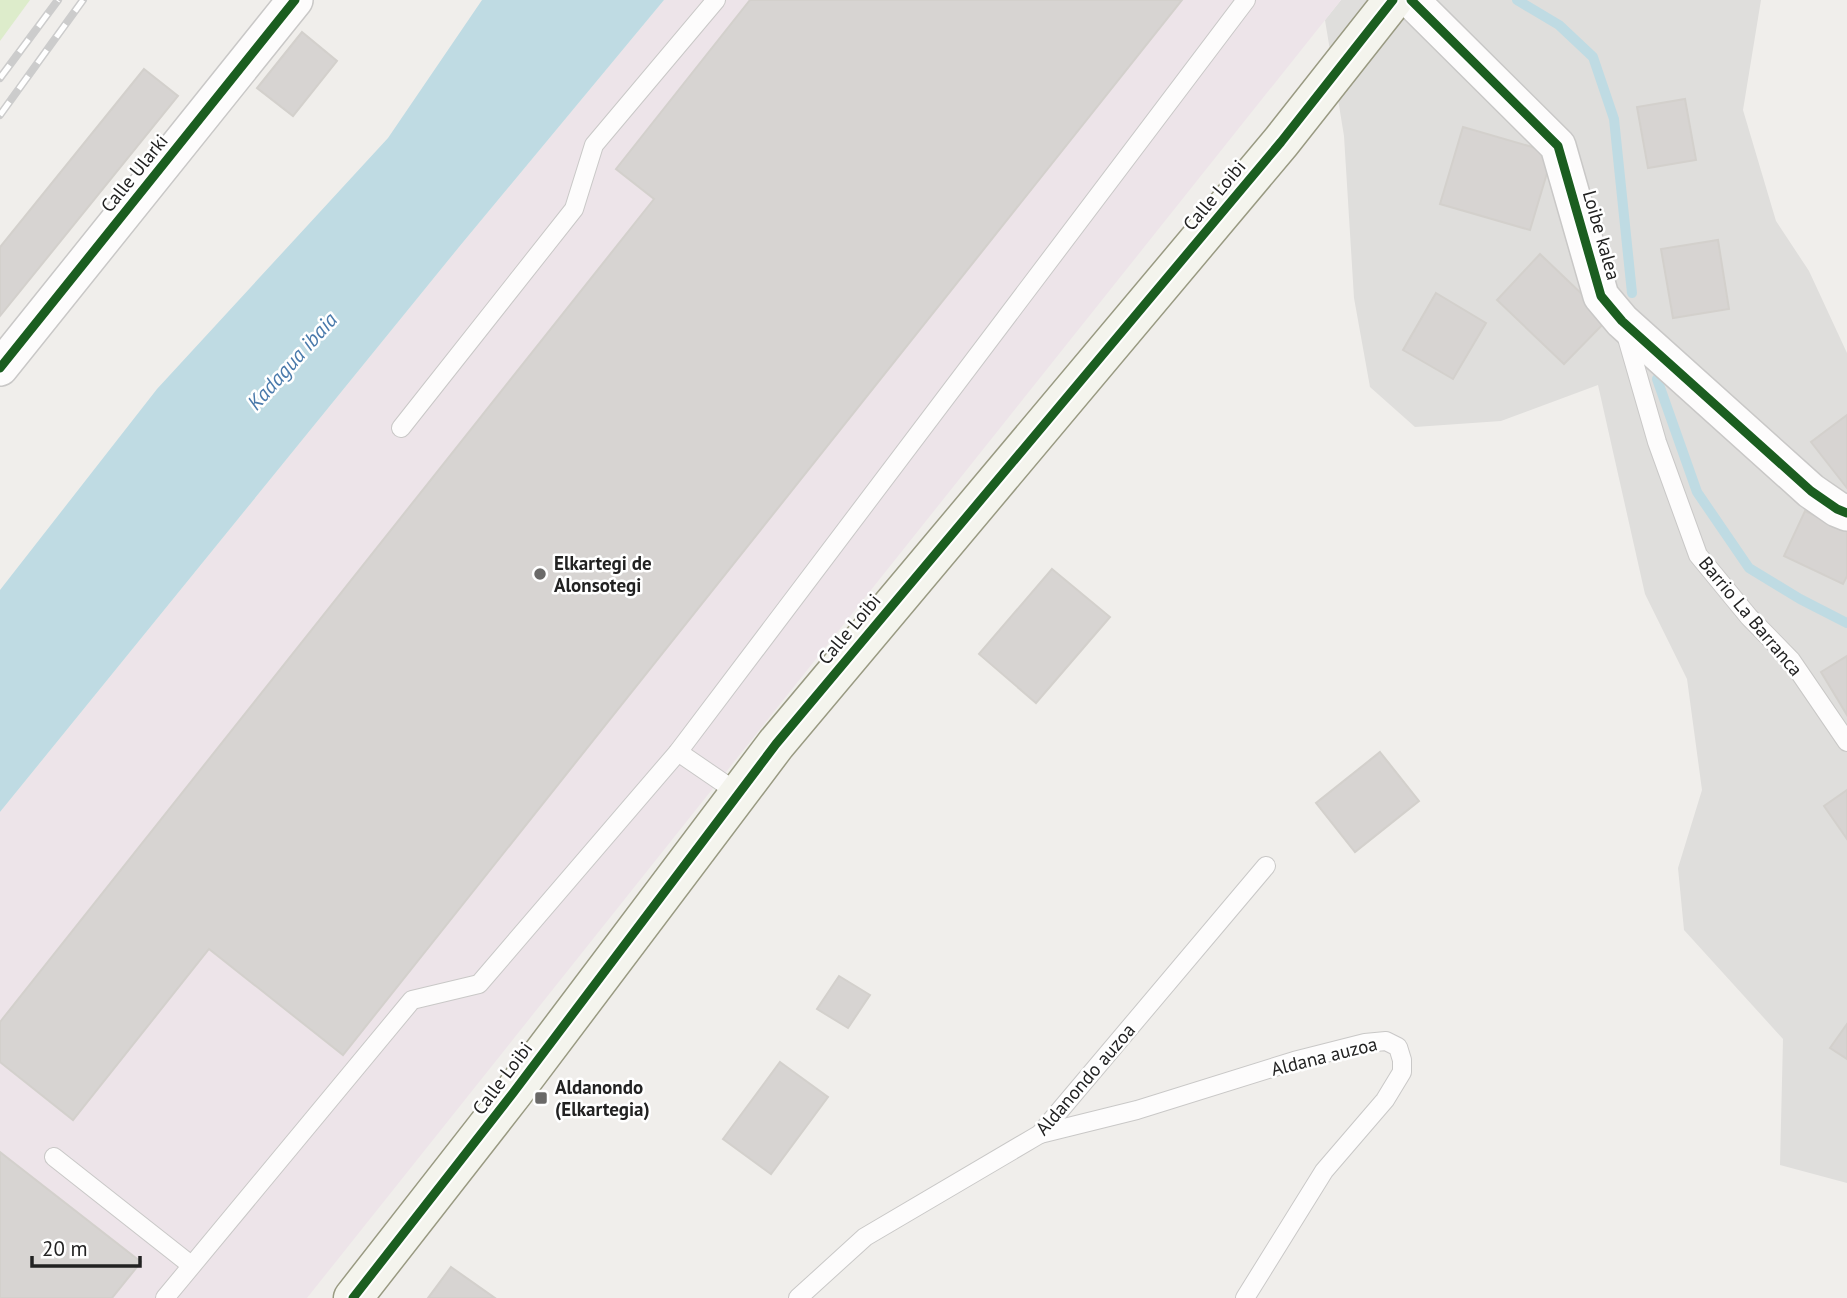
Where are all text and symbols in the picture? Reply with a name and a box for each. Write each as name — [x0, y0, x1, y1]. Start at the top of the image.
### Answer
street label: Calle Ularki — [95, 129, 173, 217]
street label: Calle Loibi — [1177, 155, 1251, 235]
street label: Loibe kalea — [1578, 187, 1626, 283]
water label: Kadagua ibaia — [241, 306, 343, 415]
place label: Elkartegi de Alonsotegi — [554, 551, 652, 597]
street label: Barrio La Barranca — [1694, 551, 1808, 681]
marker: Elkartegi de Alonsotegi — [532, 566, 548, 582]
street label: Calle Loibi — [812, 589, 886, 669]
street label: Aldanondo auzoa — [1030, 1018, 1140, 1140]
street label: Aldana auzoa — [1268, 1031, 1380, 1081]
street label: Calle Loibi — [467, 1037, 537, 1119]
place label: Aldanondo (Elkartegia) — [555, 1075, 650, 1121]
marker: Aldanondo (Elkartegia) — [533, 1090, 549, 1106]
scale bar — [32, 1224, 140, 1268]
text: 20 m — [42, 1235, 88, 1262]

